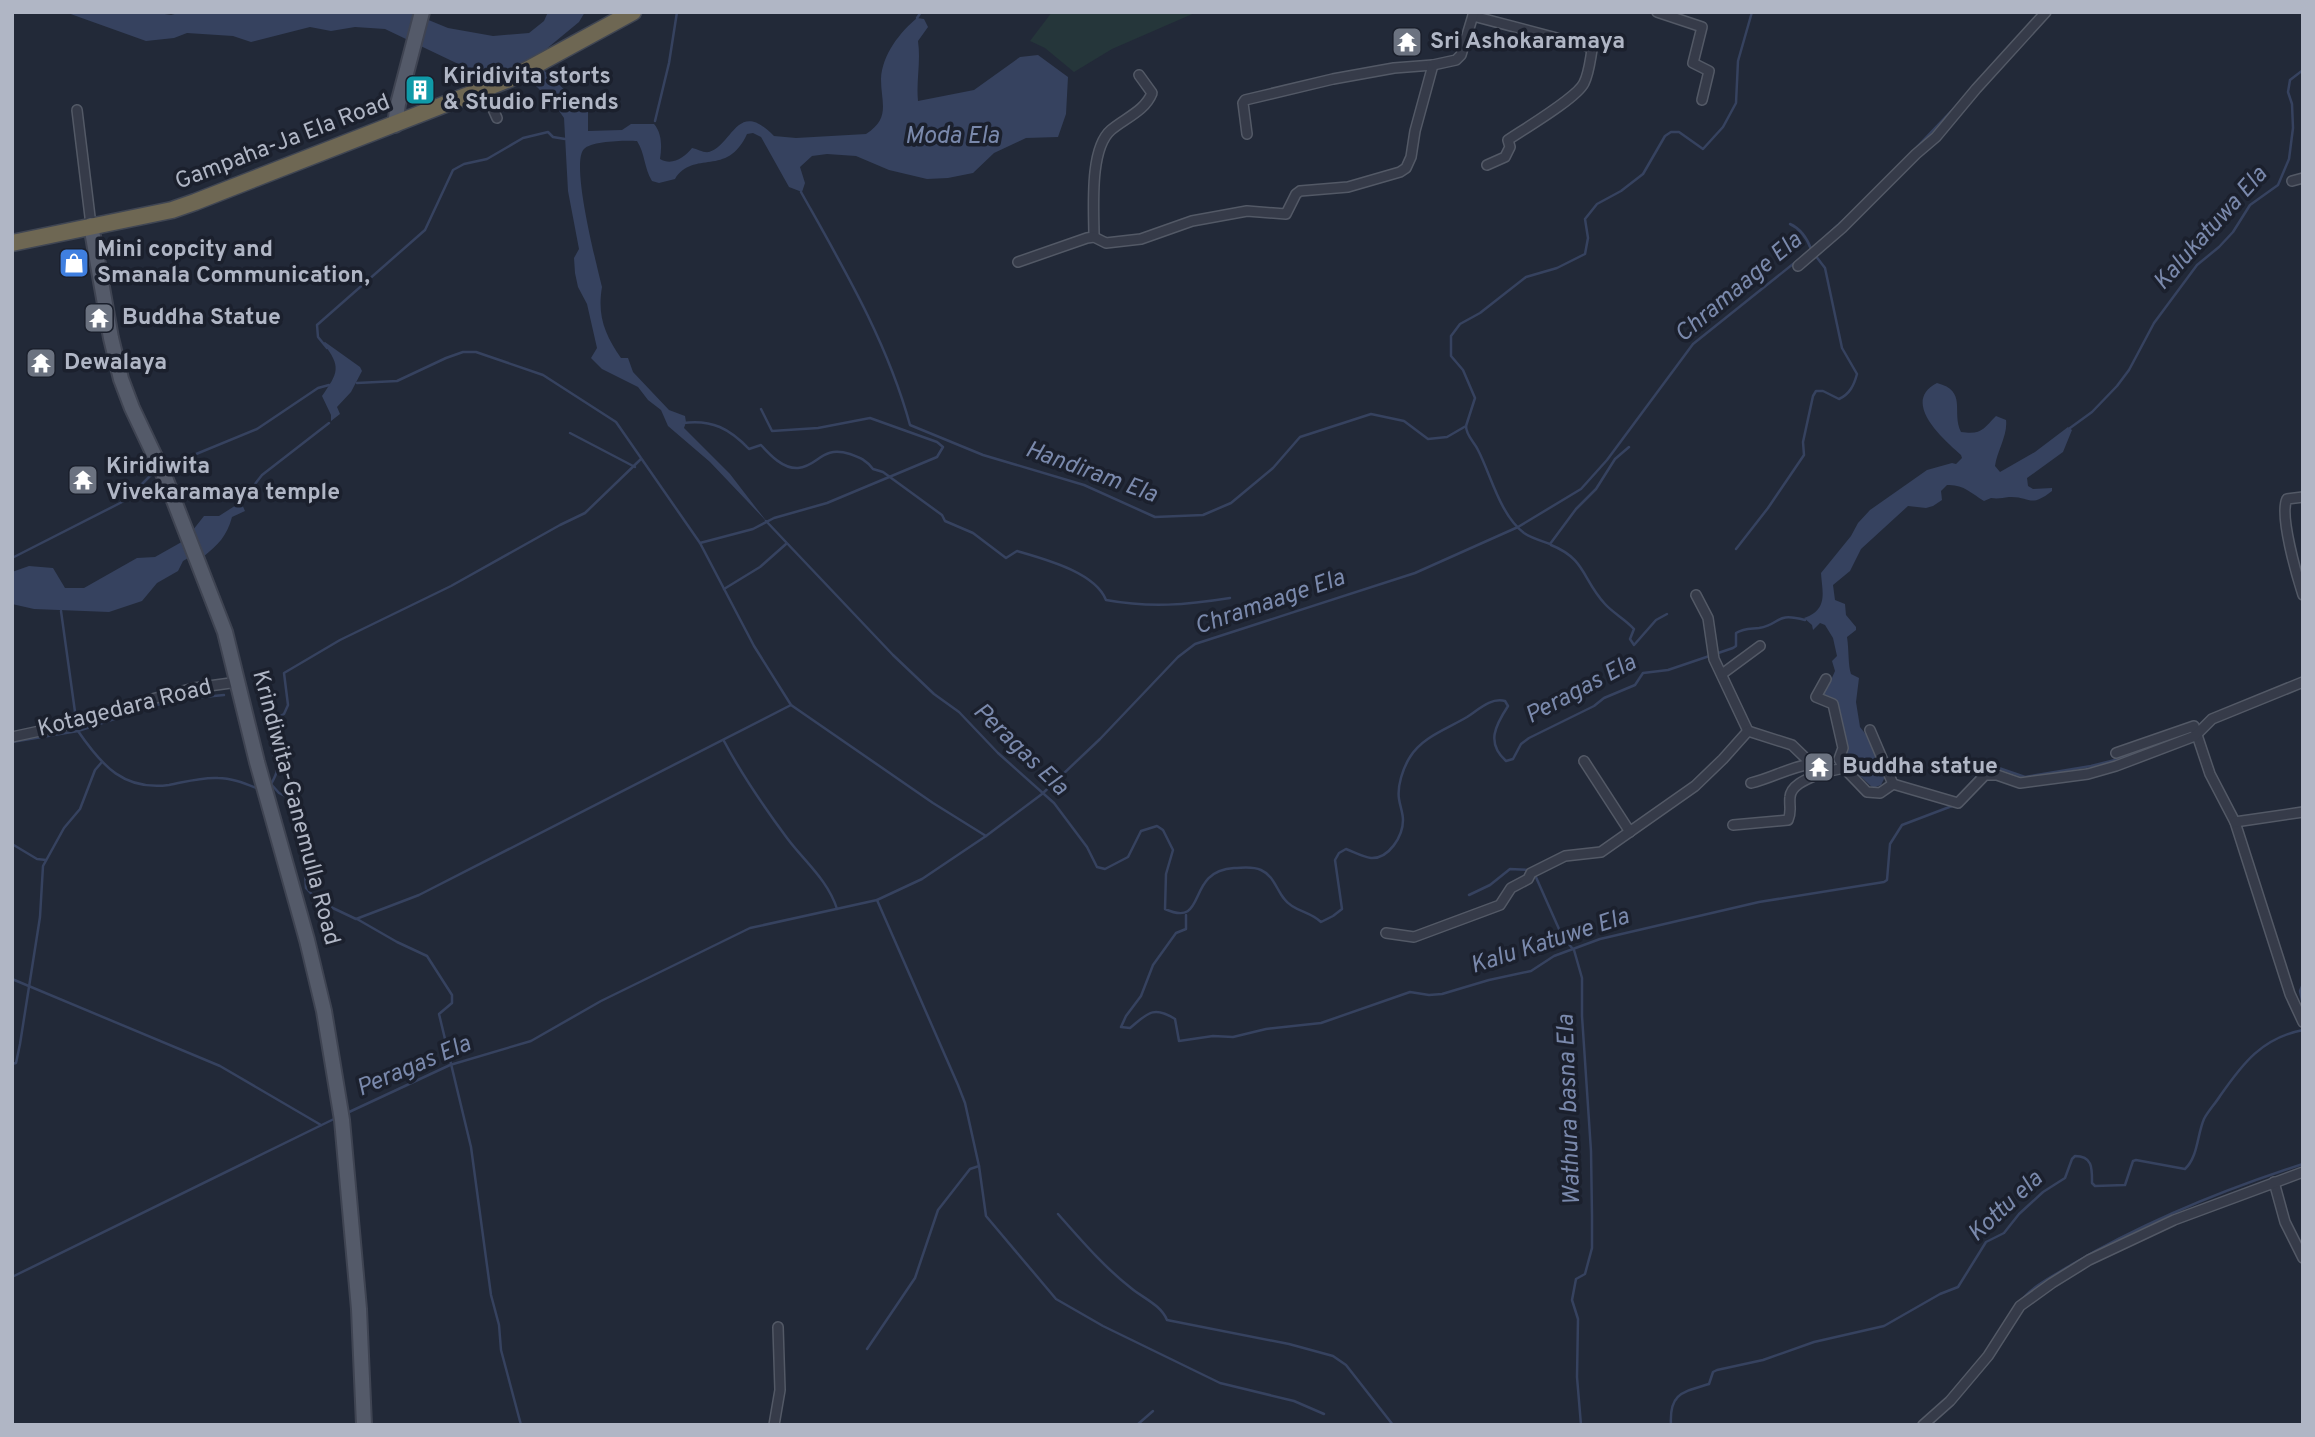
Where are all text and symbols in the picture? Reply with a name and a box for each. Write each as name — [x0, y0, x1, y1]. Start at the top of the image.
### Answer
temple icon: Sri Ashokaramaya — [1390, 25, 1424, 59]
place label: Sri Ashokaramaya — [1430, 28, 1625, 57]
place label: Kiridivita storts & Studio Friends — [443, 63, 619, 118]
building icon: Kiridivita storts & Studio Friends — [403, 73, 437, 107]
street label: Gampaha-Ja Ela Road — [171, 89, 395, 197]
water label: Moda Ela — [905, 122, 1000, 152]
water label: Kalukatuwa Ela — [2148, 160, 2275, 297]
water label: Chramaage Ela — [1669, 226, 1809, 350]
place label: Mini copcity and Smanala Communication, — [97, 236, 370, 291]
shop icon: Mini copcity and Smanala Communication, — [57, 246, 91, 280]
temple icon: Buddha Statue — [82, 301, 116, 335]
place label: Buddha Statue — [122, 304, 281, 333]
temple icon: Dewalaya — [24, 346, 58, 380]
place label: Dewalaya — [64, 349, 167, 378]
water label: Handiram Ela — [1021, 435, 1162, 511]
place label: Kiridiwita Vivekaramaya temple — [106, 453, 340, 508]
temple icon: Kiridiwita Vivekaramaya temple — [66, 463, 100, 497]
water label: Chramaage Ela — [1191, 563, 1350, 643]
water label: Peragas Ela — [1520, 648, 1642, 732]
street label: Krindiwita-Ganemulla Road — [244, 667, 346, 949]
street label: Kotagedara Road — [35, 673, 215, 745]
water label: Peragas Ela — [966, 697, 1074, 803]
temple icon: Buddha statue — [1802, 750, 1836, 784]
place label: Buddha statue — [1842, 753, 1998, 782]
water label: Kalu Katuwe Ela — [1467, 902, 1634, 982]
water label: Wathura basna Ela — [1552, 1013, 1588, 1206]
water label: Peragas Ela — [352, 1029, 476, 1105]
water label: Kottu ela — [1962, 1164, 2050, 1249]

